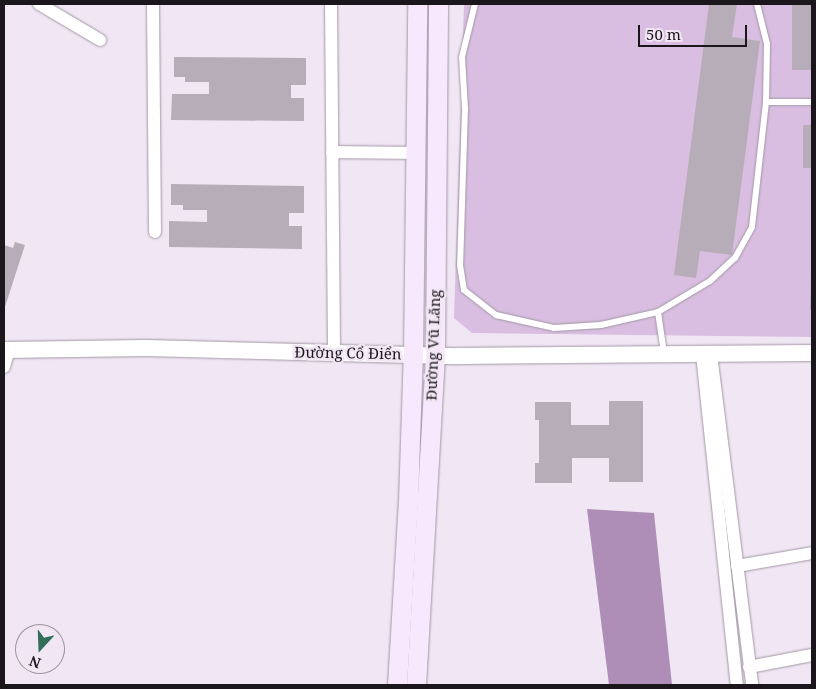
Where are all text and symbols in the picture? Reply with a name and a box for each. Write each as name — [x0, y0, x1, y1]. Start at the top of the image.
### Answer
scale bar — [641, 15, 750, 47]
text: 50 m — [646, 24, 681, 44]
street label: Đường Vũ Lăng — [422, 289, 444, 401]
street label: Đường Cổ Điển — [294, 343, 402, 363]
north arrow — [15, 624, 65, 674]
text: N — [27, 652, 43, 673]

